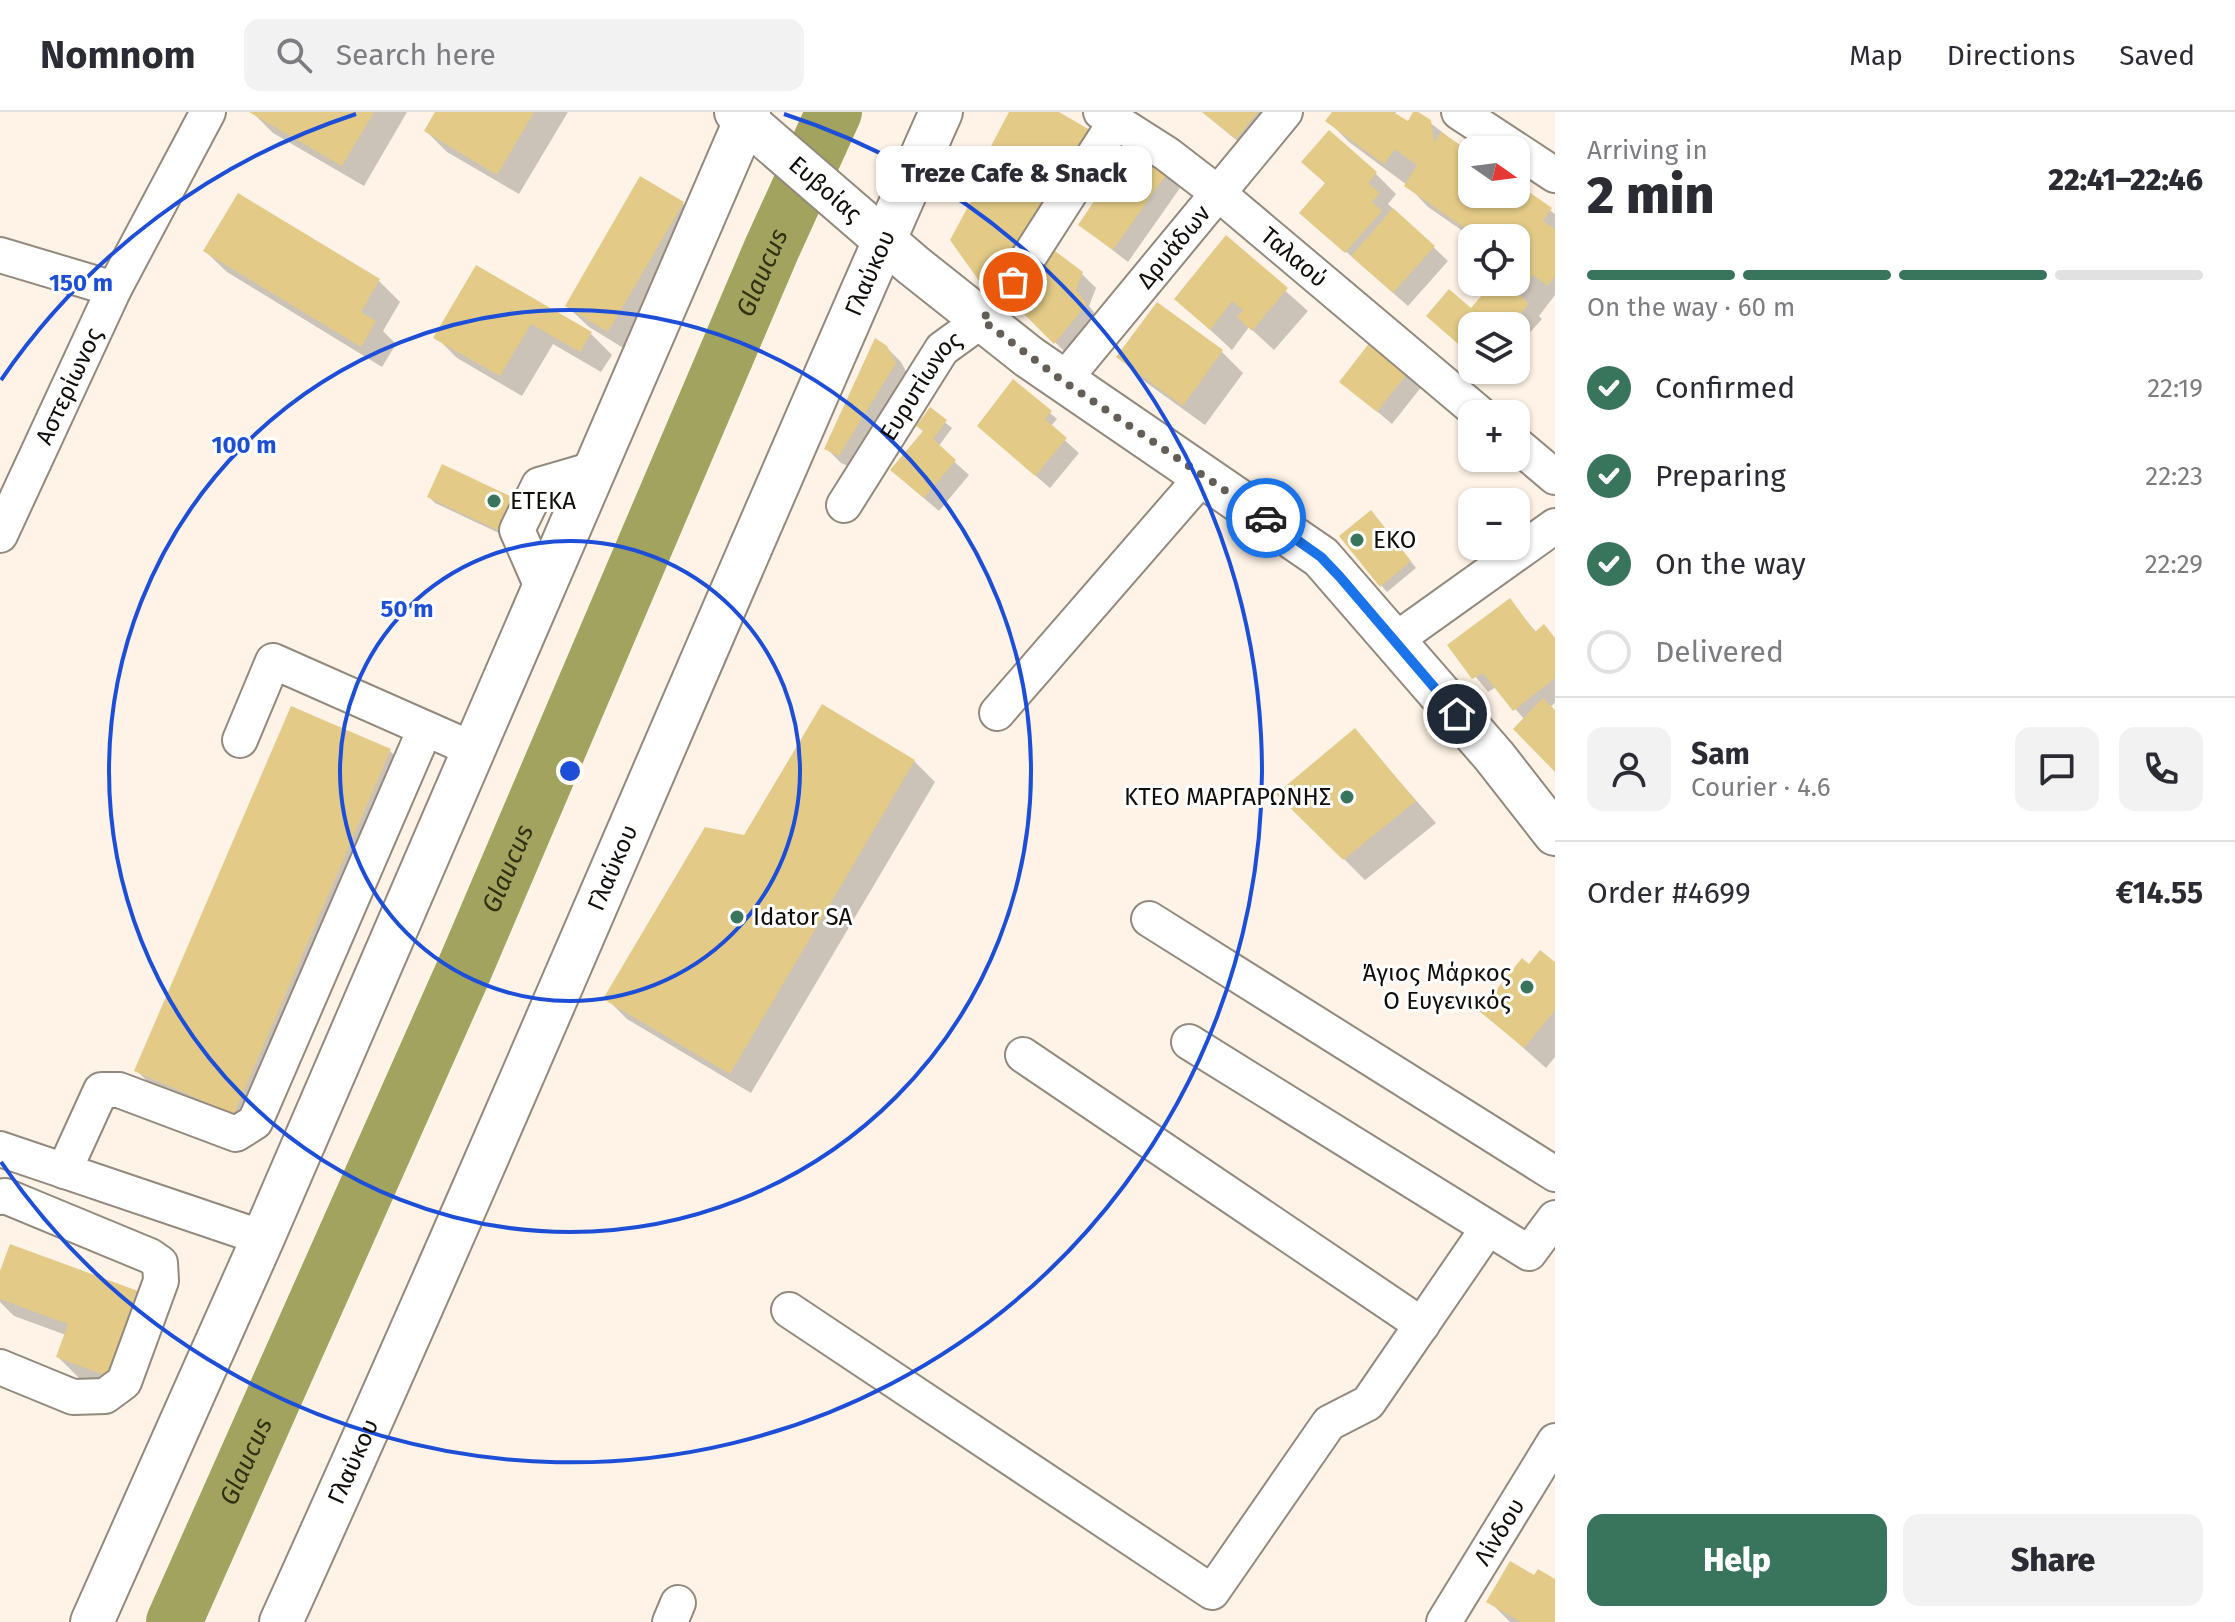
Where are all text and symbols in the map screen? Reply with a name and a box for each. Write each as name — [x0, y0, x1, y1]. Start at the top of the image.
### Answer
search box — [244, 19, 804, 91]
text: Nomnom — [40, 32, 196, 78]
icon: search — [272, 33, 316, 77]
text: Search here — [336, 37, 496, 73]
text: Map — [1849, 39, 1903, 72]
text: Directions — [1947, 39, 2075, 72]
text: Saved — [2119, 39, 2195, 72]
text: Arriving in — [1587, 135, 1708, 166]
north arrow — [1458, 136, 1530, 208]
map controls — [1458, 136, 1530, 560]
callout: Treze Cafe & Snack — [875, 146, 1151, 202]
street label: Ευβοίας — [783, 150, 867, 228]
text: Treze Cafe & Snack — [901, 158, 1127, 189]
text: 22:41–22:46 — [2048, 162, 2203, 198]
text: 2 min — [1587, 164, 1714, 227]
street label: Δρυάδων — [1131, 199, 1217, 294]
street label: Ταλαού — [1255, 221, 1333, 293]
water label: Glaucus — [729, 224, 794, 321]
button: locate — [1458, 224, 1530, 296]
street label: Γλαύκου — [839, 226, 901, 320]
pin — [979, 248, 1047, 316]
icon: bag — [991, 260, 1035, 304]
text: 150 m — [49, 269, 113, 297]
text: On the way · 60 m — [1587, 292, 1795, 323]
button: layers — [1458, 312, 1530, 384]
street label: Αστερίωνος — [30, 323, 108, 449]
street label: Ευρυτίωνος — [874, 325, 967, 446]
icon: check — [1587, 366, 1631, 410]
text: Confirmed — [1655, 370, 1795, 406]
text: 22:19 — [2147, 373, 2203, 404]
button: + — [1458, 400, 1530, 472]
text: 100 m — [211, 431, 277, 459]
icon: check — [1587, 454, 1631, 498]
text: Preparing — [1655, 458, 1786, 494]
text: 22:23 — [2145, 461, 2203, 492]
courier — [1226, 478, 1306, 558]
place label: ΕΤΕΚΑ — [510, 487, 576, 515]
button: − — [1458, 488, 1530, 560]
marker: ΕΤΕΚΑ — [485, 492, 503, 510]
icon: car — [1244, 496, 1288, 540]
place label: ΕΚΟ — [1373, 526, 1416, 554]
marker: ΕΚΟ — [1348, 531, 1366, 549]
icon: check — [1587, 542, 1631, 586]
text: On the way — [1655, 546, 1806, 582]
text: 22:29 — [2145, 549, 2203, 580]
text: 50 m — [381, 595, 433, 623]
text: Delivered — [1655, 634, 1784, 670]
pin — [1423, 680, 1491, 748]
icon: home — [1435, 692, 1479, 736]
button: person — [1587, 727, 1671, 811]
button: chat — [2015, 727, 2099, 811]
button: phone — [2119, 727, 2203, 811]
text: Sam — [1691, 736, 1750, 772]
centre of rings — [556, 757, 584, 785]
text: Courier · 4.6 — [1691, 772, 1831, 803]
place label: ΚΤΕΟ ΜΑΡΓΑΡΩΝΗΣ — [1124, 783, 1331, 811]
marker: ΚΤΕΟ ΜΑΡΓΑΡΩΝΗΣ — [1338, 788, 1356, 806]
water label: Glaucus — [475, 820, 540, 917]
street label: Γλαύκου — [582, 821, 643, 915]
text: Order #4699 — [1587, 875, 1751, 911]
text: €14.55 — [2116, 875, 2203, 911]
place label: Idator SA — [753, 903, 852, 931]
marker: Idator SA — [728, 908, 746, 926]
place label: Άγιος Μάρκος Ο Ευγενικός — [1362, 959, 1511, 1015]
marker: Άγιος Μάρκος Ο Ευγενικός — [1518, 978, 1536, 996]
water label: Glaucus — [213, 1413, 278, 1510]
street label: Γλαύκου — [322, 1414, 384, 1509]
street label: Λίνδου — [1468, 1493, 1531, 1570]
button: Help — [1587, 1514, 1887, 1606]
button: Share — [1903, 1514, 2203, 1606]

